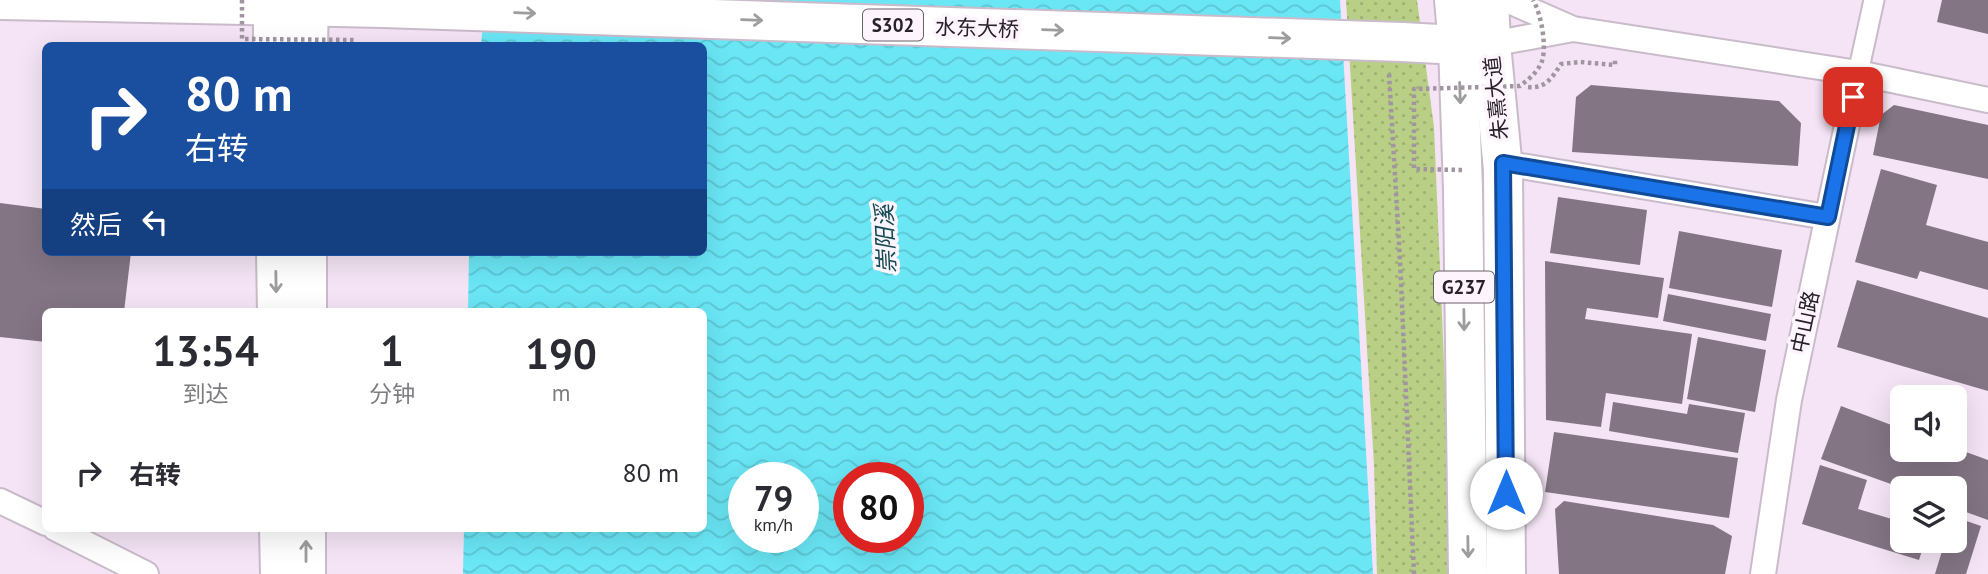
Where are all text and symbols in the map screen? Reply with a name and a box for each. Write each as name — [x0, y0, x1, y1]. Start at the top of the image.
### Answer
one-way arrow — [513, 6, 536, 19]
road number: S302 — [863, 10, 923, 41]
street label: 水东大桥 — [935, 13, 1019, 43]
one-way arrow — [740, 14, 763, 27]
one-way arrow — [1041, 24, 1064, 37]
one-way arrow — [1269, 31, 1292, 44]
street label: 朱熹大道 — [1478, 55, 1514, 141]
text: 80 m — [185, 61, 292, 125]
pin — [1823, 67, 1883, 127]
icon: right — [70, 70, 161, 161]
icon: arrive — [1834, 78, 1872, 116]
one-way arrow — [1453, 81, 1466, 104]
text: 右转 — [185, 127, 249, 169]
water label: 崇阳溪 — [869, 201, 901, 274]
icon: left — [136, 203, 174, 241]
text: 然后 — [70, 208, 122, 241]
one-way arrow — [269, 270, 283, 293]
road number: G237 — [1434, 272, 1494, 302]
street label: 中山路 — [1785, 288, 1825, 356]
one-way arrow — [1458, 308, 1471, 331]
text: 13:54 — [152, 323, 259, 378]
text: 1 — [380, 323, 404, 378]
text: 190 — [525, 326, 597, 381]
text: m — [552, 378, 570, 407]
text: 到达 — [183, 379, 229, 408]
text: 分钟 — [369, 379, 415, 408]
map controls — [1890, 385, 1967, 553]
button: sound — [1890, 385, 1967, 462]
icon: right — [70, 454, 108, 492]
text: 80 m — [623, 456, 679, 489]
position arrow — [1469, 456, 1543, 530]
text: 右转 — [129, 458, 181, 491]
speed limit sign: 80 — [833, 462, 924, 553]
text: 79 — [754, 475, 793, 521]
button: layers — [1890, 476, 1967, 553]
text: km/h — [754, 513, 793, 536]
one-way arrow — [1461, 536, 1474, 559]
one-way arrow — [299, 540, 313, 563]

